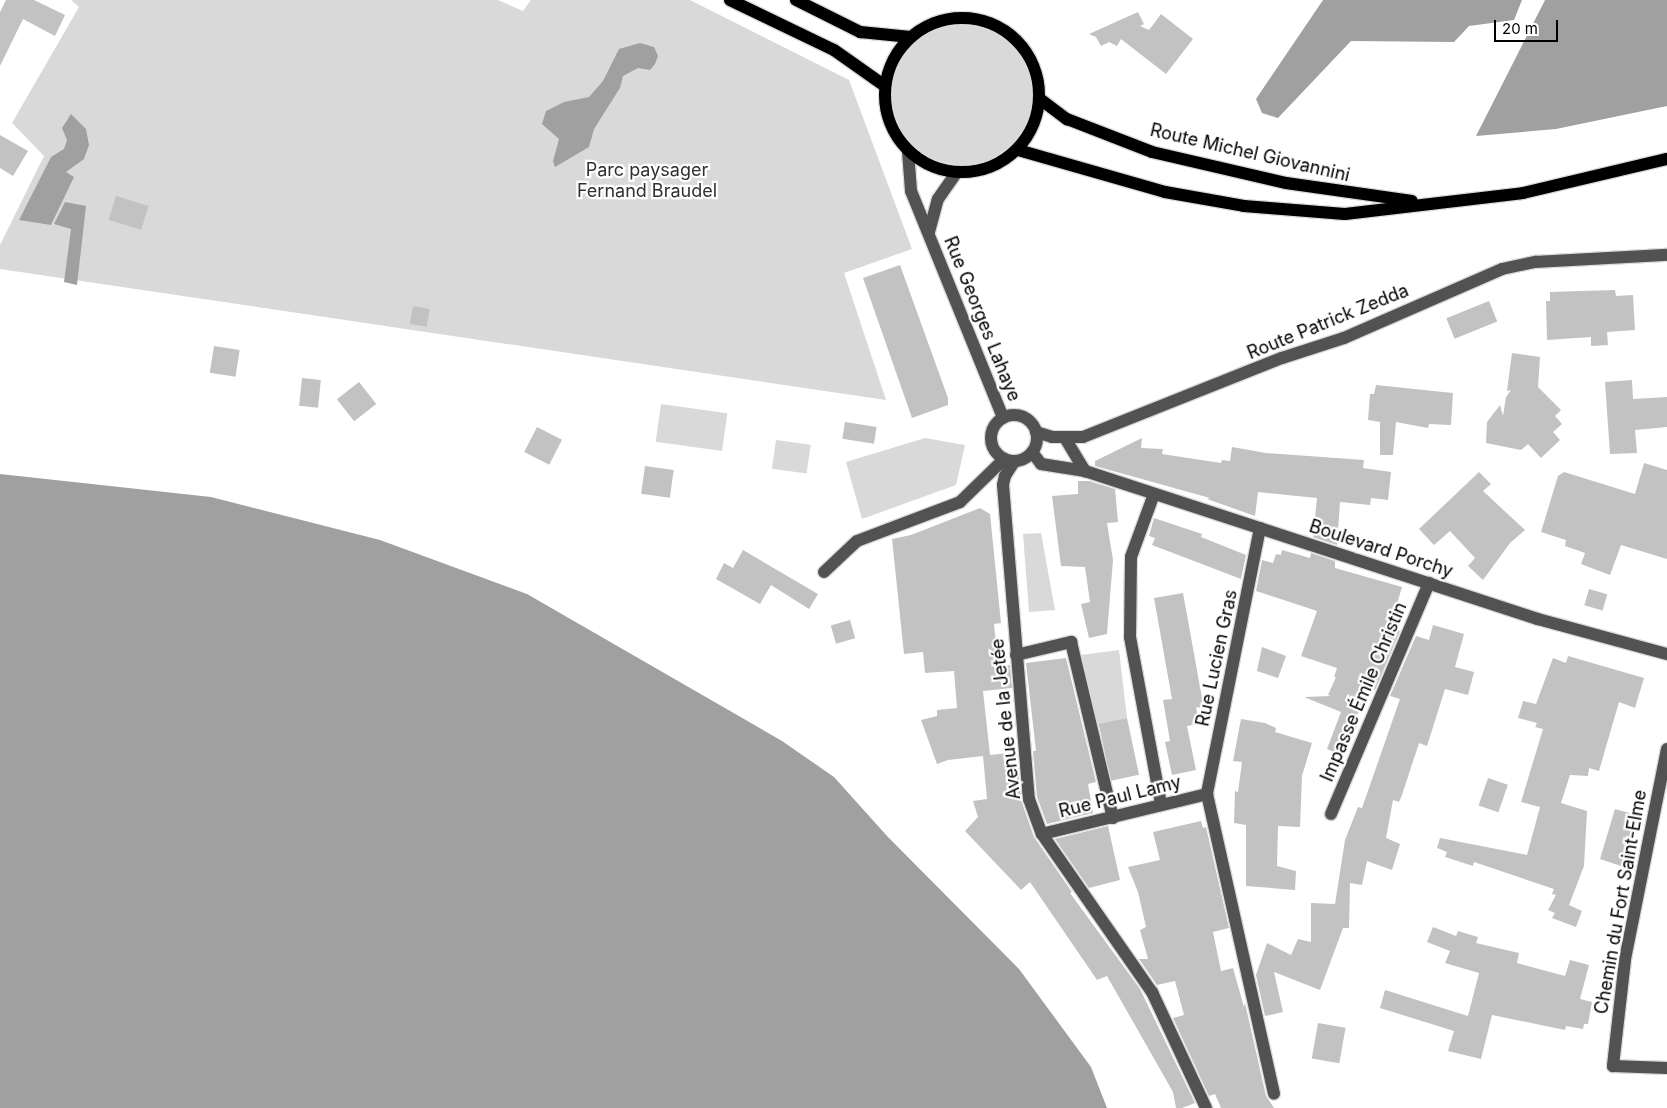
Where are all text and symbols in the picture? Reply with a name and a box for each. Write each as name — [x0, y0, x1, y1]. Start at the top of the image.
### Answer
scale bar — [1497, 10, 1561, 42]
text: 20 m — [1502, 19, 1538, 38]
street label: Route Michel Giovannini — [1148, 119, 1352, 187]
park label: Parc paysager Fernand Braudel — [577, 160, 717, 202]
street label: Rue Georges Lahaye — [939, 233, 1025, 405]
street label: Route Patrick Zedda — [1244, 280, 1412, 364]
street label: Boulevard Porchy — [1306, 516, 1456, 582]
street label: Rue Lucien Gras — [1192, 588, 1242, 728]
street label: Impasse Émile Christin — [1316, 599, 1412, 785]
street label: Avenue de la Jetée — [987, 637, 1025, 801]
street label: Rue Paul Lamy — [1057, 771, 1183, 823]
street label: Chemin du Fort Saint-Elme — [1591, 788, 1651, 1016]

